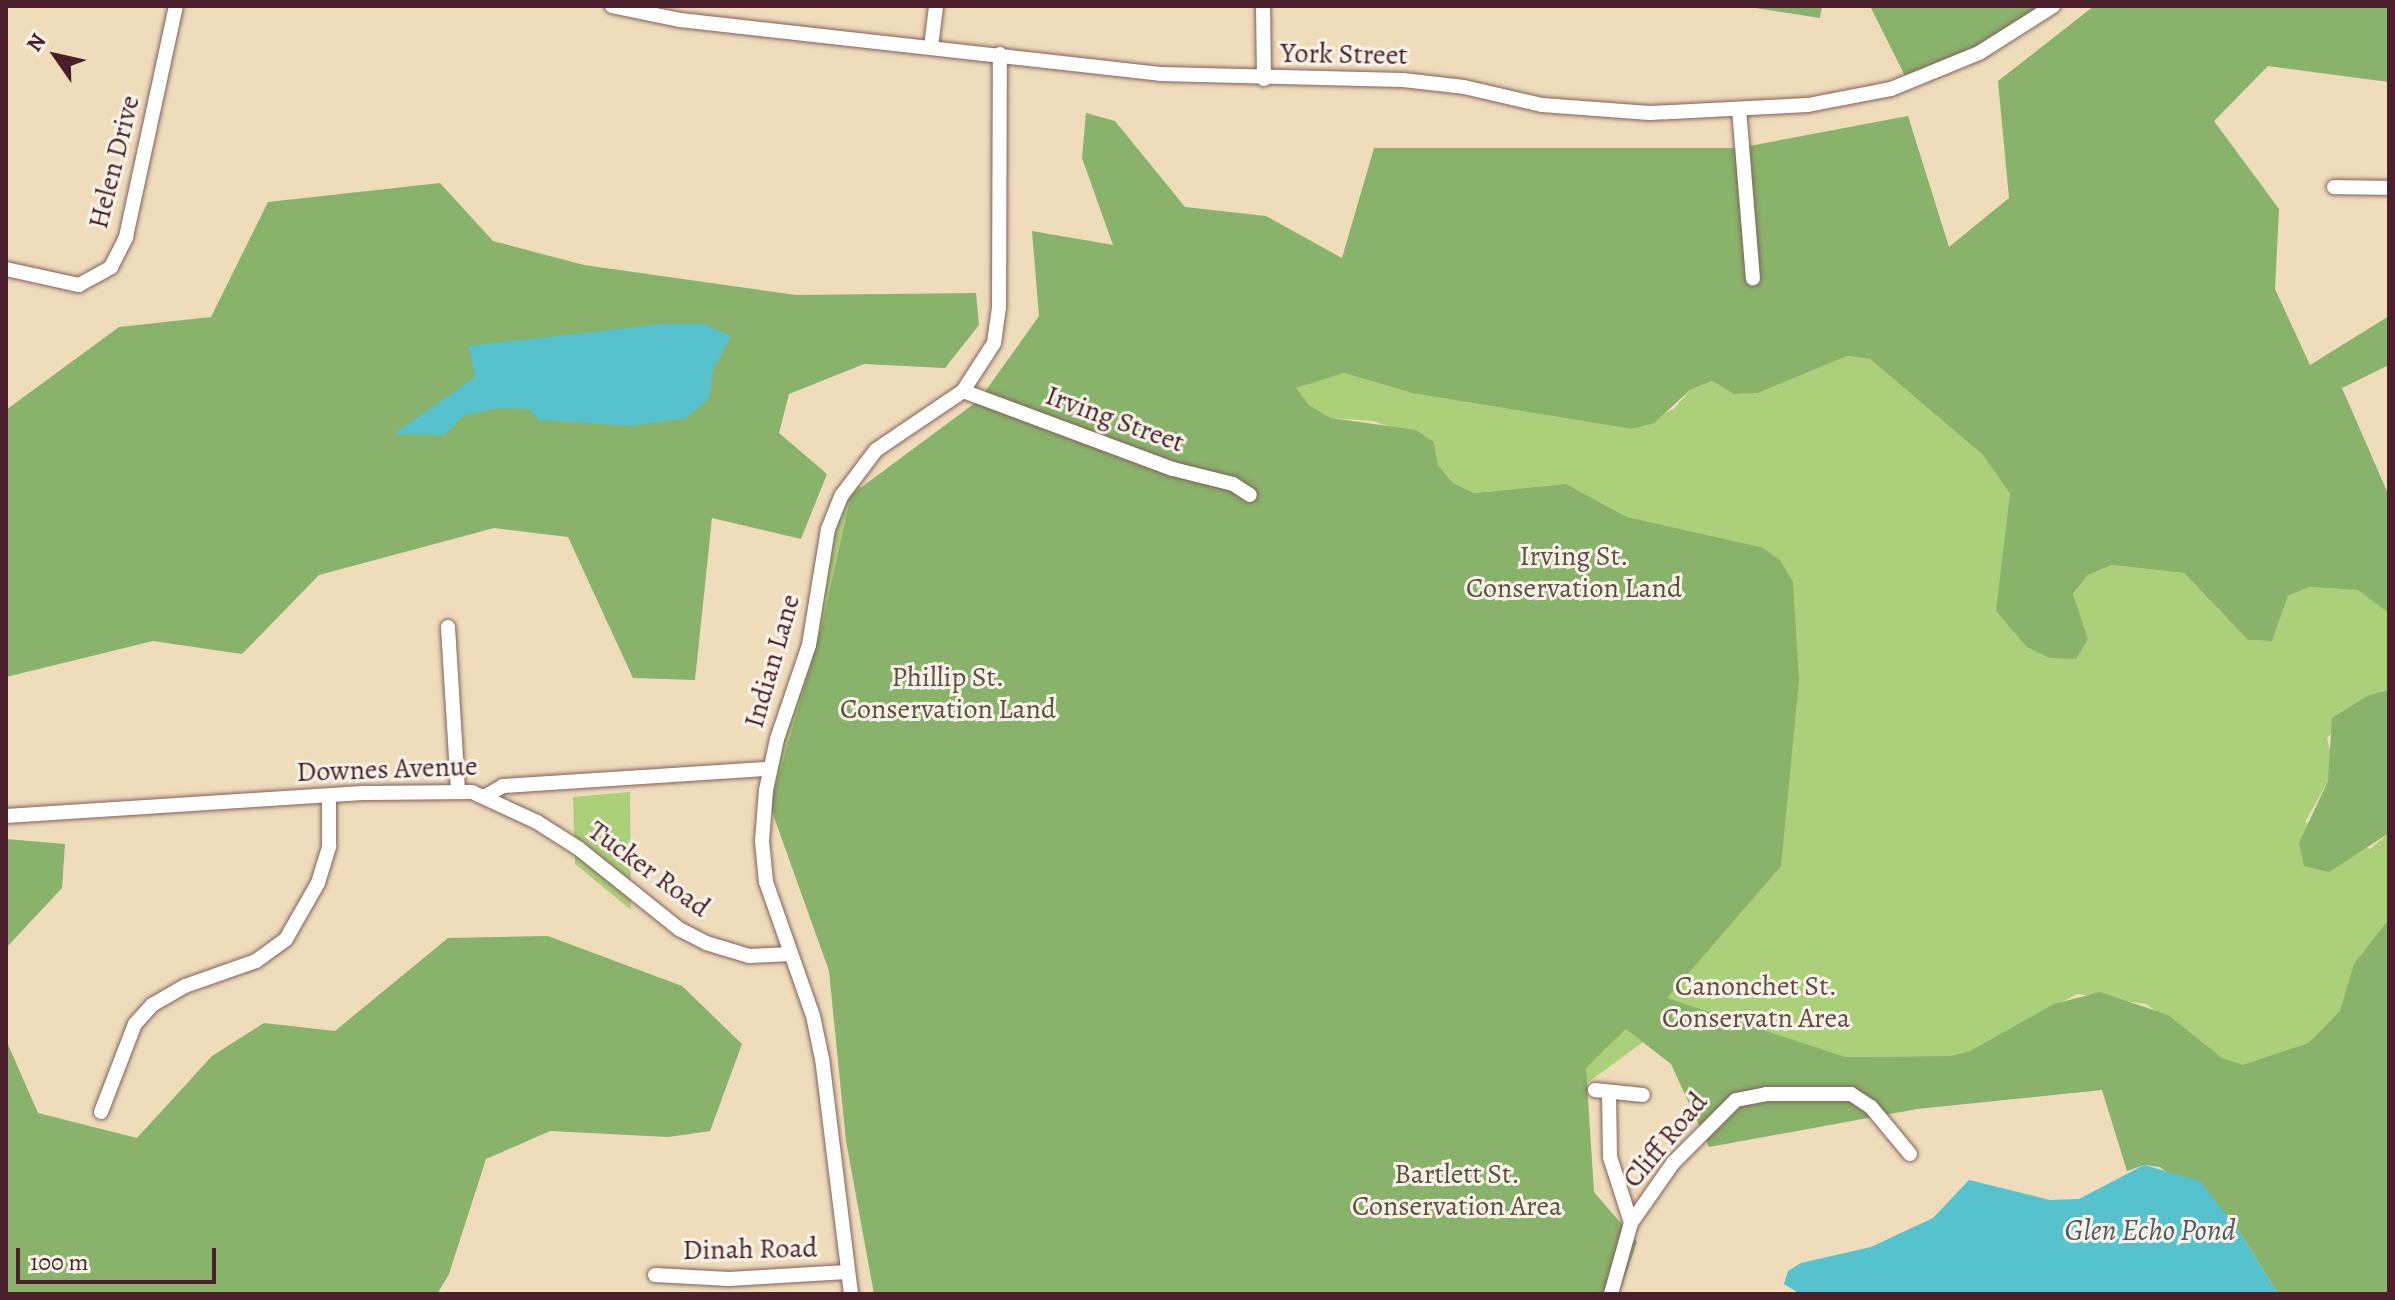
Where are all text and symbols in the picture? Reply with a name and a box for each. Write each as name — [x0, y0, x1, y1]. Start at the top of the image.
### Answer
north arrow — [16, 16, 96, 96]
text: N — [19, 28, 53, 58]
street label: York Street — [1280, 36, 1408, 72]
street label: Helen Drive — [81, 92, 147, 232]
street label: Irving Street — [1041, 378, 1189, 460]
park label: Irving St. Conservation Land — [1466, 539, 1682, 605]
street label: Indian Lane — [737, 590, 807, 732]
park label: Phillip St. Conservation Land — [840, 660, 1056, 726]
street label: Downes Avenue — [296, 749, 478, 789]
street label: Tucker Road — [582, 814, 716, 924]
park label: Canonchet St. Conservatn Area — [1662, 969, 1850, 1035]
street label: Cliff Road — [1616, 1086, 1714, 1194]
park label: Bartlett St. Conservation Area — [1352, 1157, 1562, 1223]
water label: Glen Echo Pond — [2064, 1212, 2236, 1248]
street label: Dinah Road — [682, 1231, 818, 1267]
scale bar — [20, 1232, 220, 1282]
text: 100 m — [30, 1246, 89, 1278]

